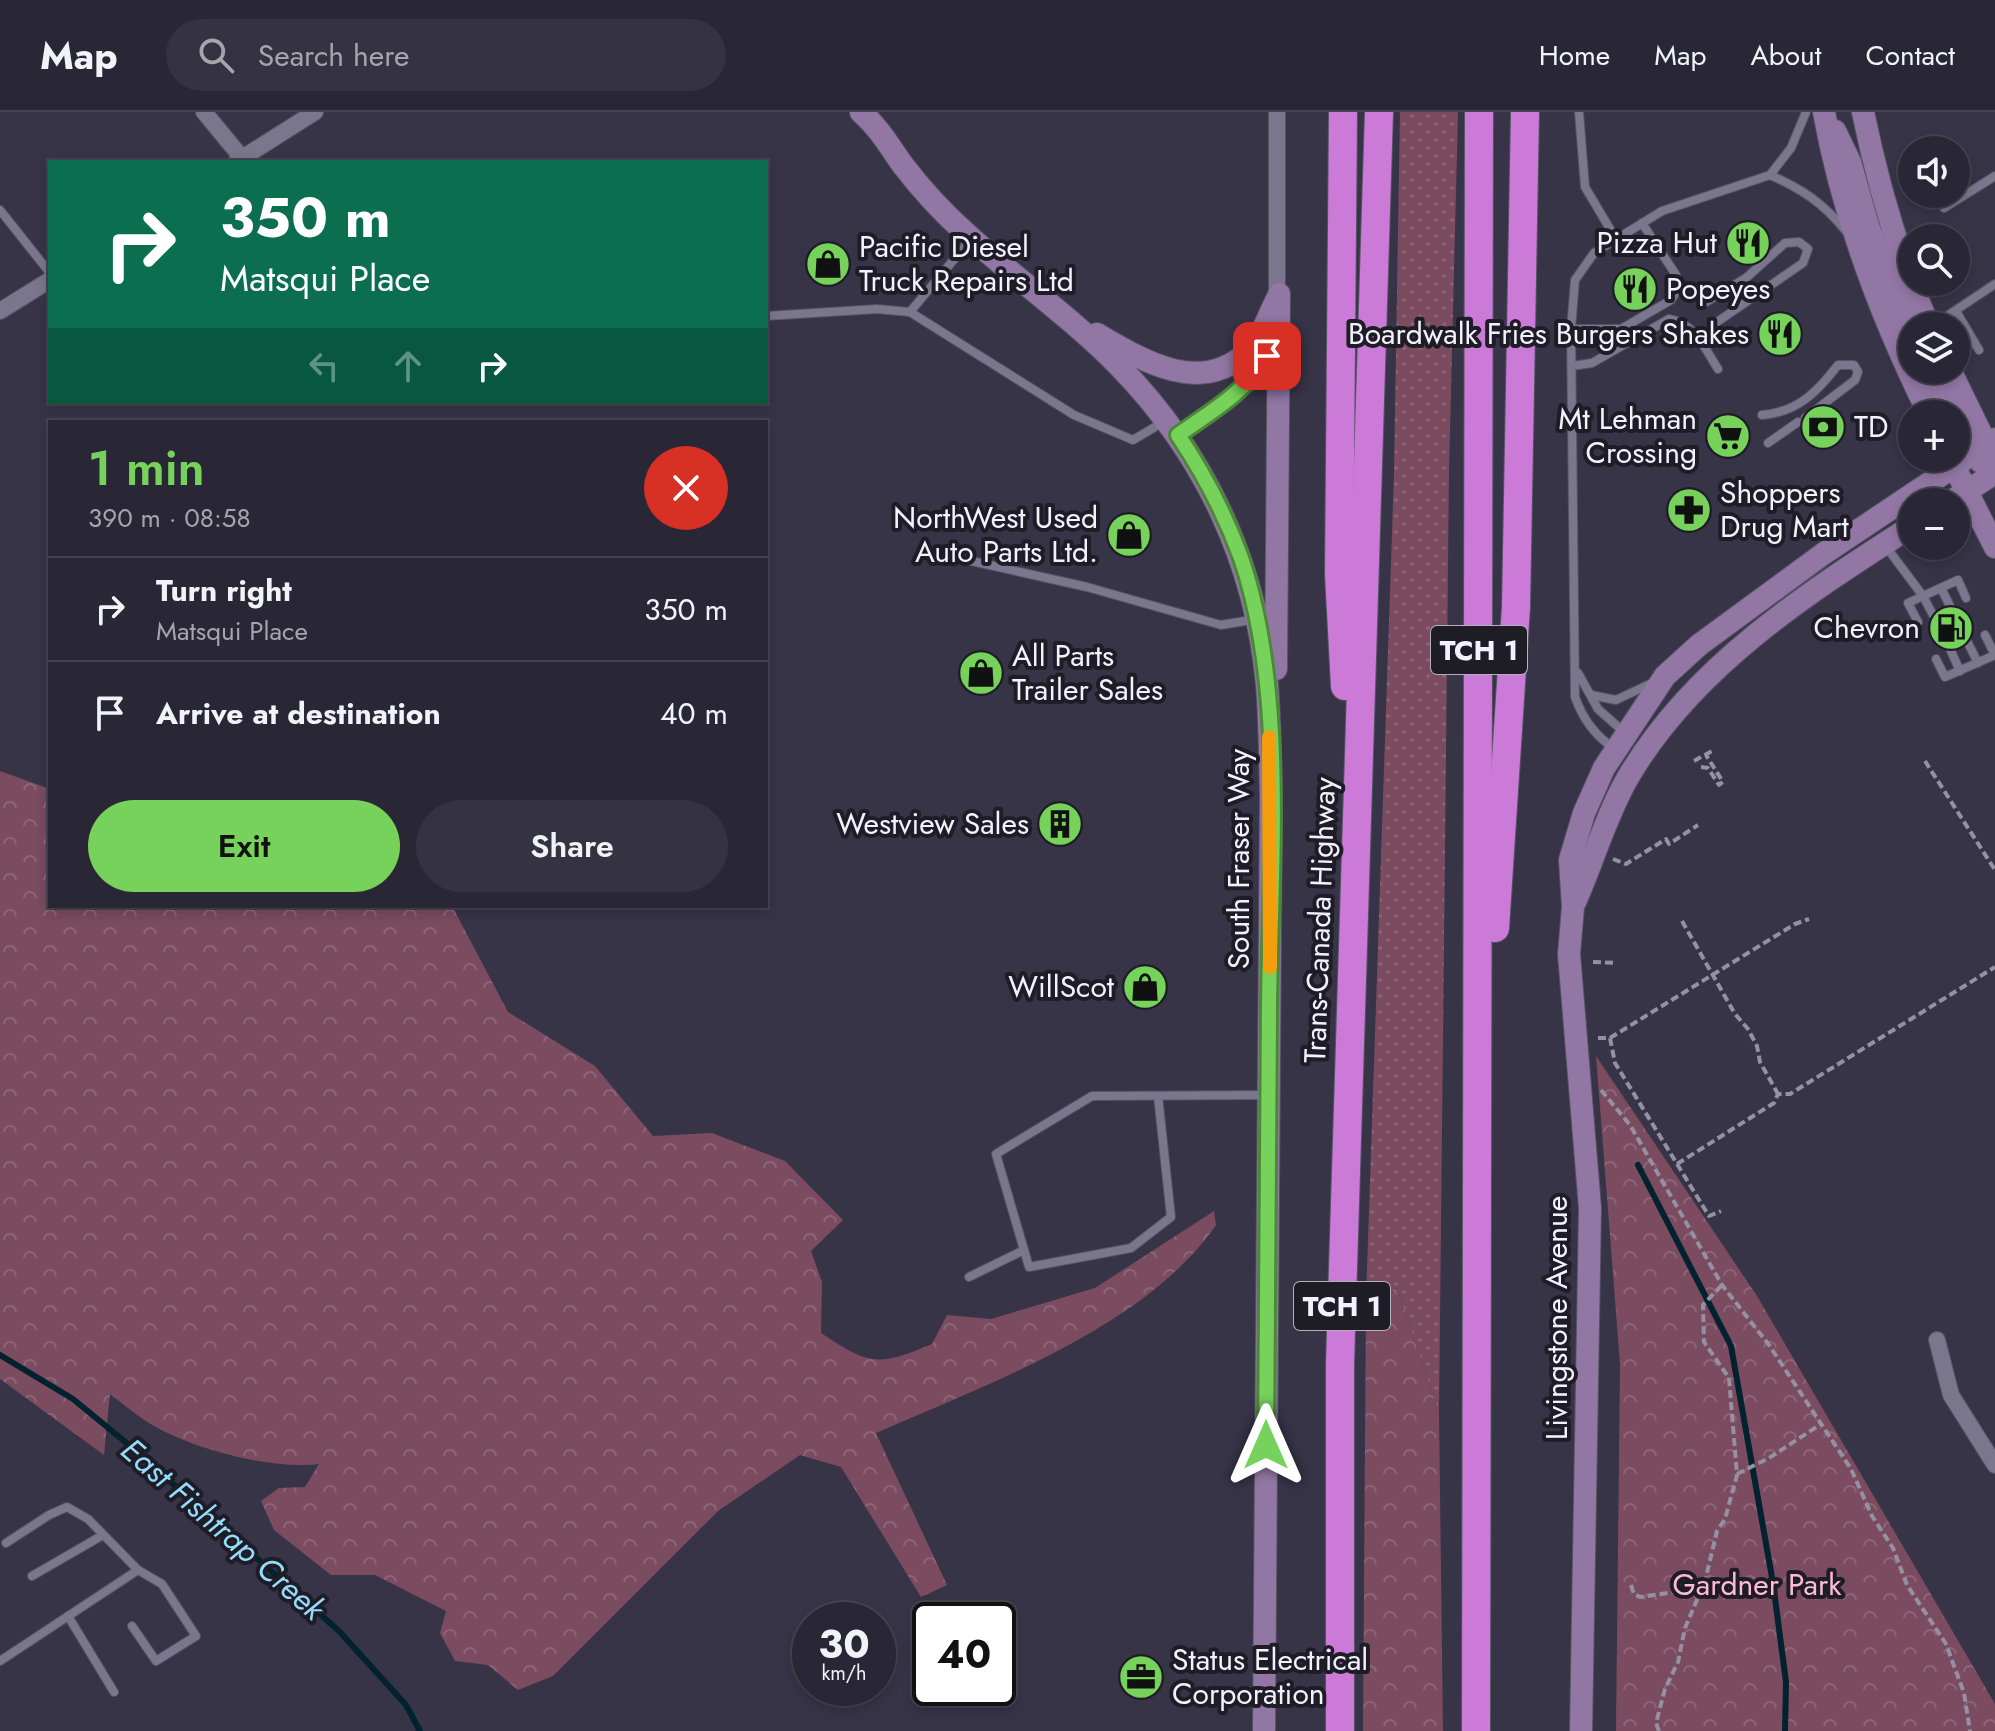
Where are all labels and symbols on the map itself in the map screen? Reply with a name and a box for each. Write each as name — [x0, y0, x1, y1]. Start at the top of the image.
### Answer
restaurant icon: Pizza Hut — [1724, 219, 1772, 267]
place label: Pizza Hut — [1596, 221, 1718, 264]
place label: Pacific Diesel Truck Repairs Ltd — [859, 225, 1074, 302]
shop icon: Pacific Diesel Truck Repairs Ltd — [804, 240, 852, 288]
restaurant icon: Popeyes — [1611, 265, 1659, 313]
place label: Popeyes — [1666, 267, 1770, 310]
restaurant icon: Boardwalk Fries Burgers Shakes — [1756, 310, 1804, 358]
place label: Boardwalk Fries Burgers Shakes — [1348, 312, 1749, 355]
pin — [1233, 322, 1301, 390]
place label: Mt Lehman Crossing — [1558, 397, 1697, 474]
bank icon: TD — [1799, 403, 1847, 451]
place label: TD — [1854, 405, 1888, 448]
supermarket icon: Mt Lehman Crossing — [1704, 412, 1752, 460]
place label: Shoppers Drug Mart — [1720, 471, 1850, 548]
pharmacy icon: Shoppers Drug Mart — [1665, 486, 1713, 534]
place label: NorthWest Used Auto Parts Ltd. — [893, 496, 1098, 573]
shop icon: NorthWest Used Auto Parts Ltd. — [1105, 511, 1153, 559]
fuel station icon: Chevron — [1927, 604, 1975, 652]
place label: Chevron — [1814, 606, 1920, 649]
road number: TCH 1 — [1431, 626, 1527, 674]
place label: All Parts Trailer Sales — [1012, 634, 1163, 711]
shop icon: All Parts Trailer Sales — [957, 649, 1005, 697]
street label: South Fraser Way — [1217, 748, 1260, 969]
street label: Trans-Canada Highway — [1293, 776, 1346, 1064]
building icon: Westview Sales — [1036, 800, 1084, 848]
place label: Westview Sales — [836, 802, 1029, 845]
shop icon: WillScot — [1121, 963, 1169, 1011]
place label: WillScot — [1008, 965, 1115, 1008]
street label: Livingstone Avenue — [1535, 1196, 1578, 1440]
road number: TCH 1 — [1294, 1282, 1390, 1330]
position arrow — [1224, 1403, 1308, 1487]
water label: East Fishtrap Creek — [111, 1427, 336, 1632]
park label: Gardner Park — [1672, 1563, 1842, 1606]
speed limit sign: 40 — [912, 1602, 1016, 1706]
place label: Status Electrical Corporation — [1172, 1638, 1368, 1715]
office icon: Status Electrical Corporation — [1117, 1653, 1165, 1701]

